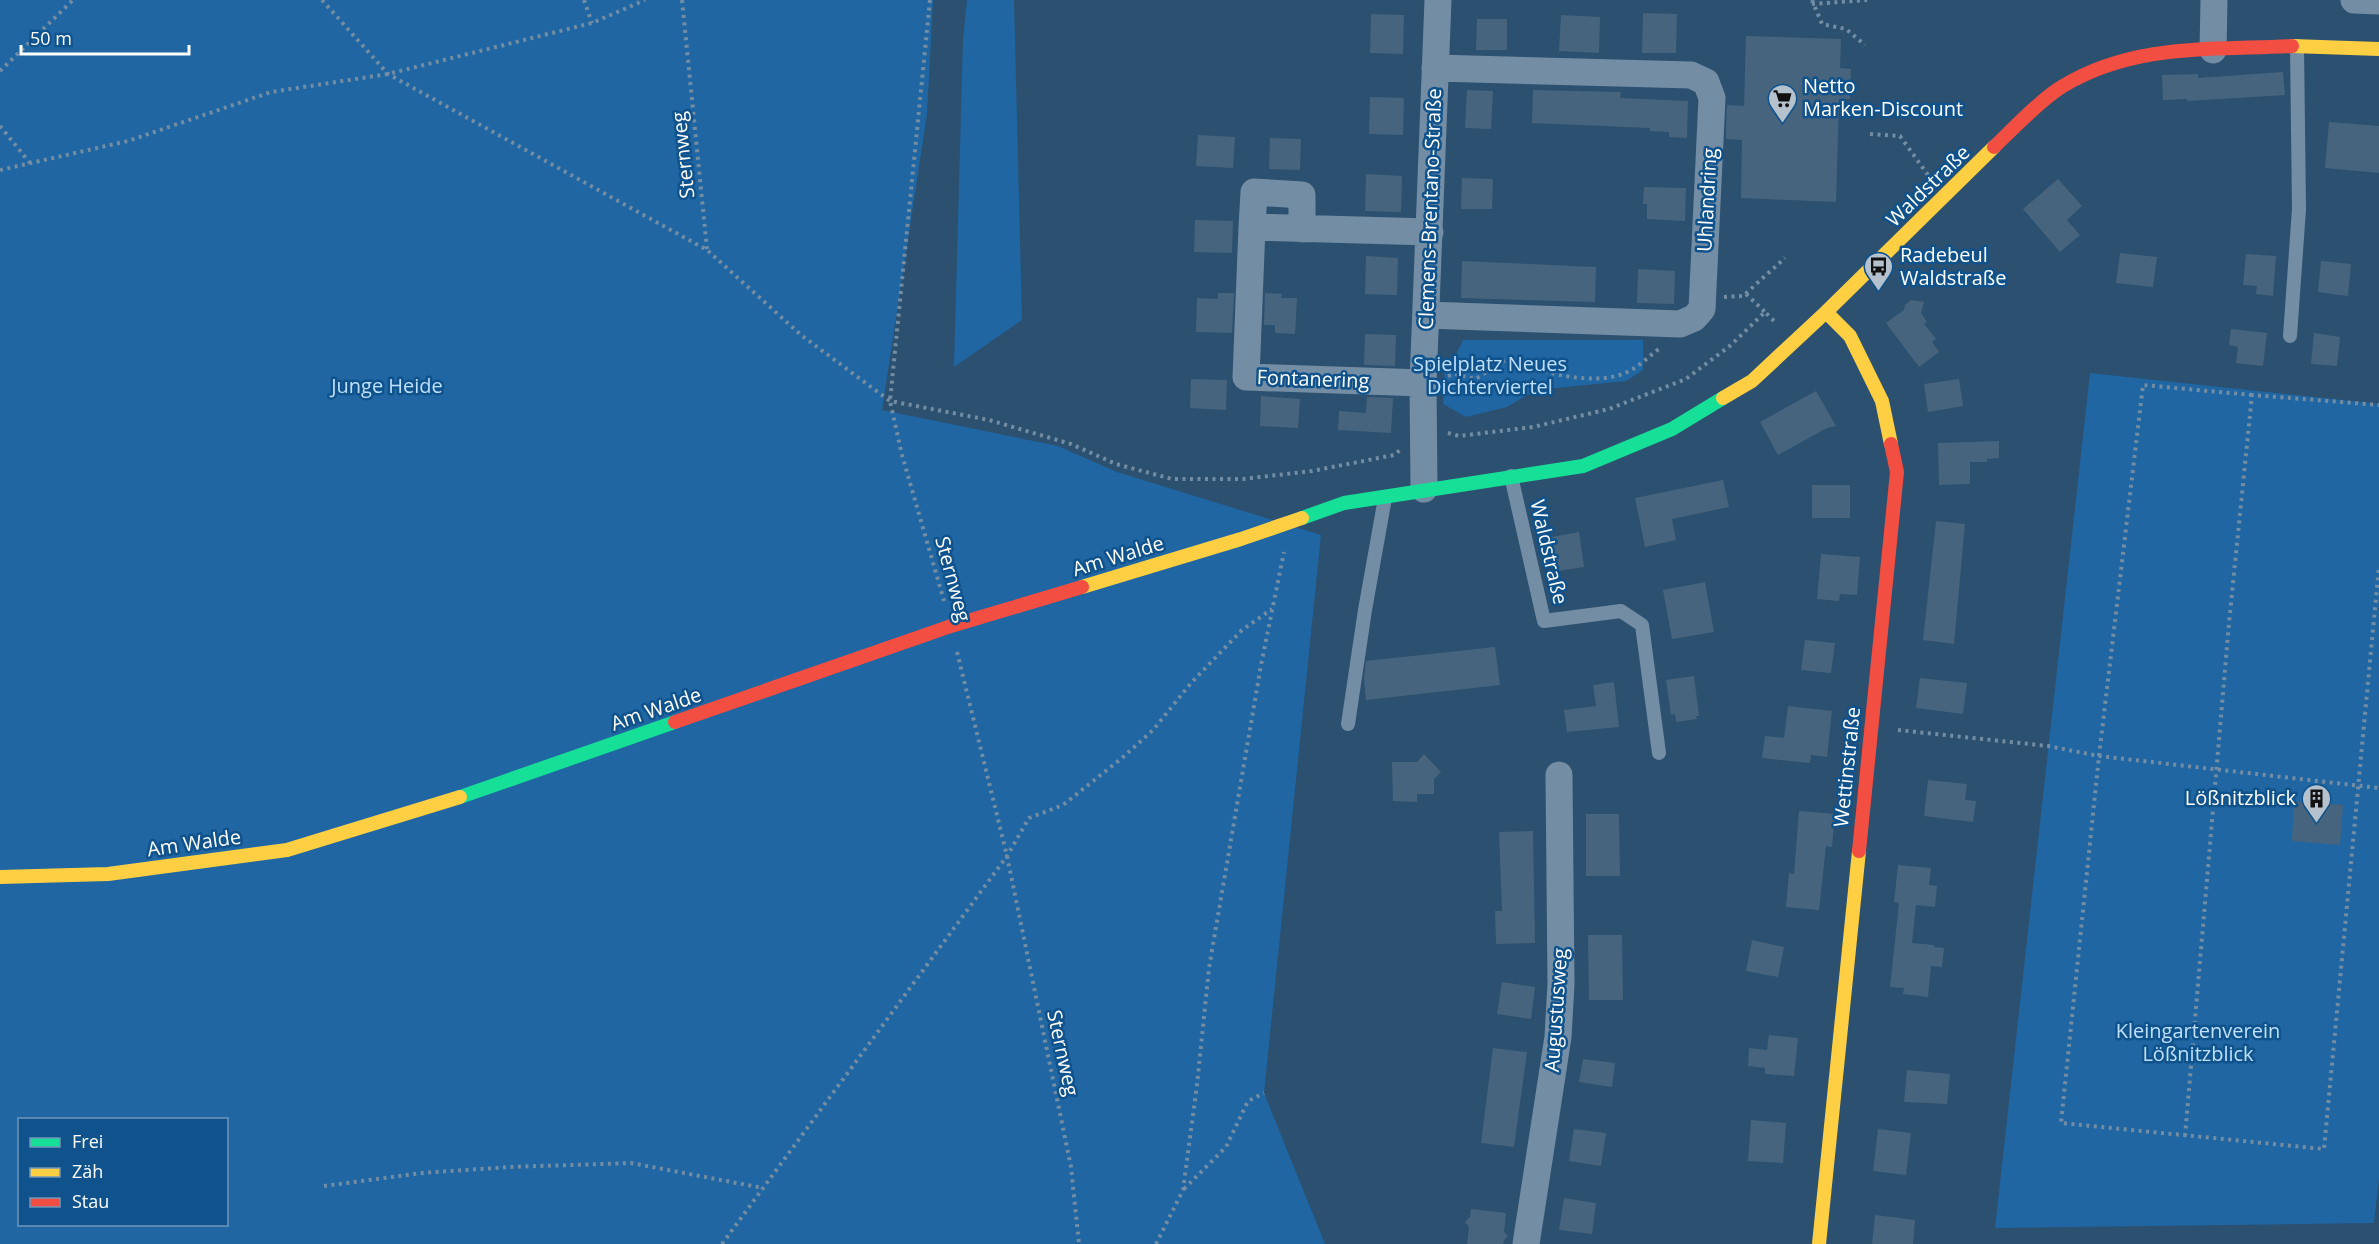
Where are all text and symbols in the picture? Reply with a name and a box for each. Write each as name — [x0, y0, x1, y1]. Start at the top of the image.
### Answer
scale bar — [21, 18, 189, 56]
text: 50 m — [30, 26, 72, 50]
place label: Netto Marken-Discount — [1803, 72, 1963, 122]
supermarket icon: Netto Marken-Discount — [1766, 82, 1798, 124]
street label: Clemens-Brentano-Straße — [1412, 88, 1447, 330]
street label: Sternweg — [664, 110, 700, 200]
street label: Waldstraße — [1880, 139, 1975, 232]
street label: Uhlandring — [1690, 147, 1723, 253]
place label: Radebeul Waldstraße — [1900, 241, 2007, 291]
bus stop icon: Radebeul Waldstraße — [1863, 250, 1895, 292]
park label: Spielplatz Neues Dichterviertel — [1413, 350, 1567, 400]
street label: Fontanering — [1256, 363, 1370, 394]
park label: Junge Heide — [329, 372, 443, 399]
street label: Waldstraße — [1524, 497, 1575, 607]
street label: Am Walde — [1069, 529, 1167, 582]
street label: Sternweg — [929, 533, 978, 625]
street label: Am Walde — [607, 680, 705, 737]
street label: Wettinstraße — [1827, 705, 1866, 828]
building icon: Lößnitzblick — [2301, 782, 2333, 824]
place label: Lößnitzblick — [2185, 784, 2296, 811]
street label: Am Walde — [145, 823, 243, 862]
street label: Augustusweg — [1538, 947, 1573, 1073]
street label: Sternweg — [1041, 1007, 1086, 1099]
park label: Kleingartenverein Lößnitzblick — [2116, 1017, 2280, 1067]
legend — [18, 1118, 228, 1226]
text: Frei — [72, 1129, 103, 1153]
text: Zäh — [72, 1159, 103, 1183]
text: Stau — [72, 1189, 109, 1213]

